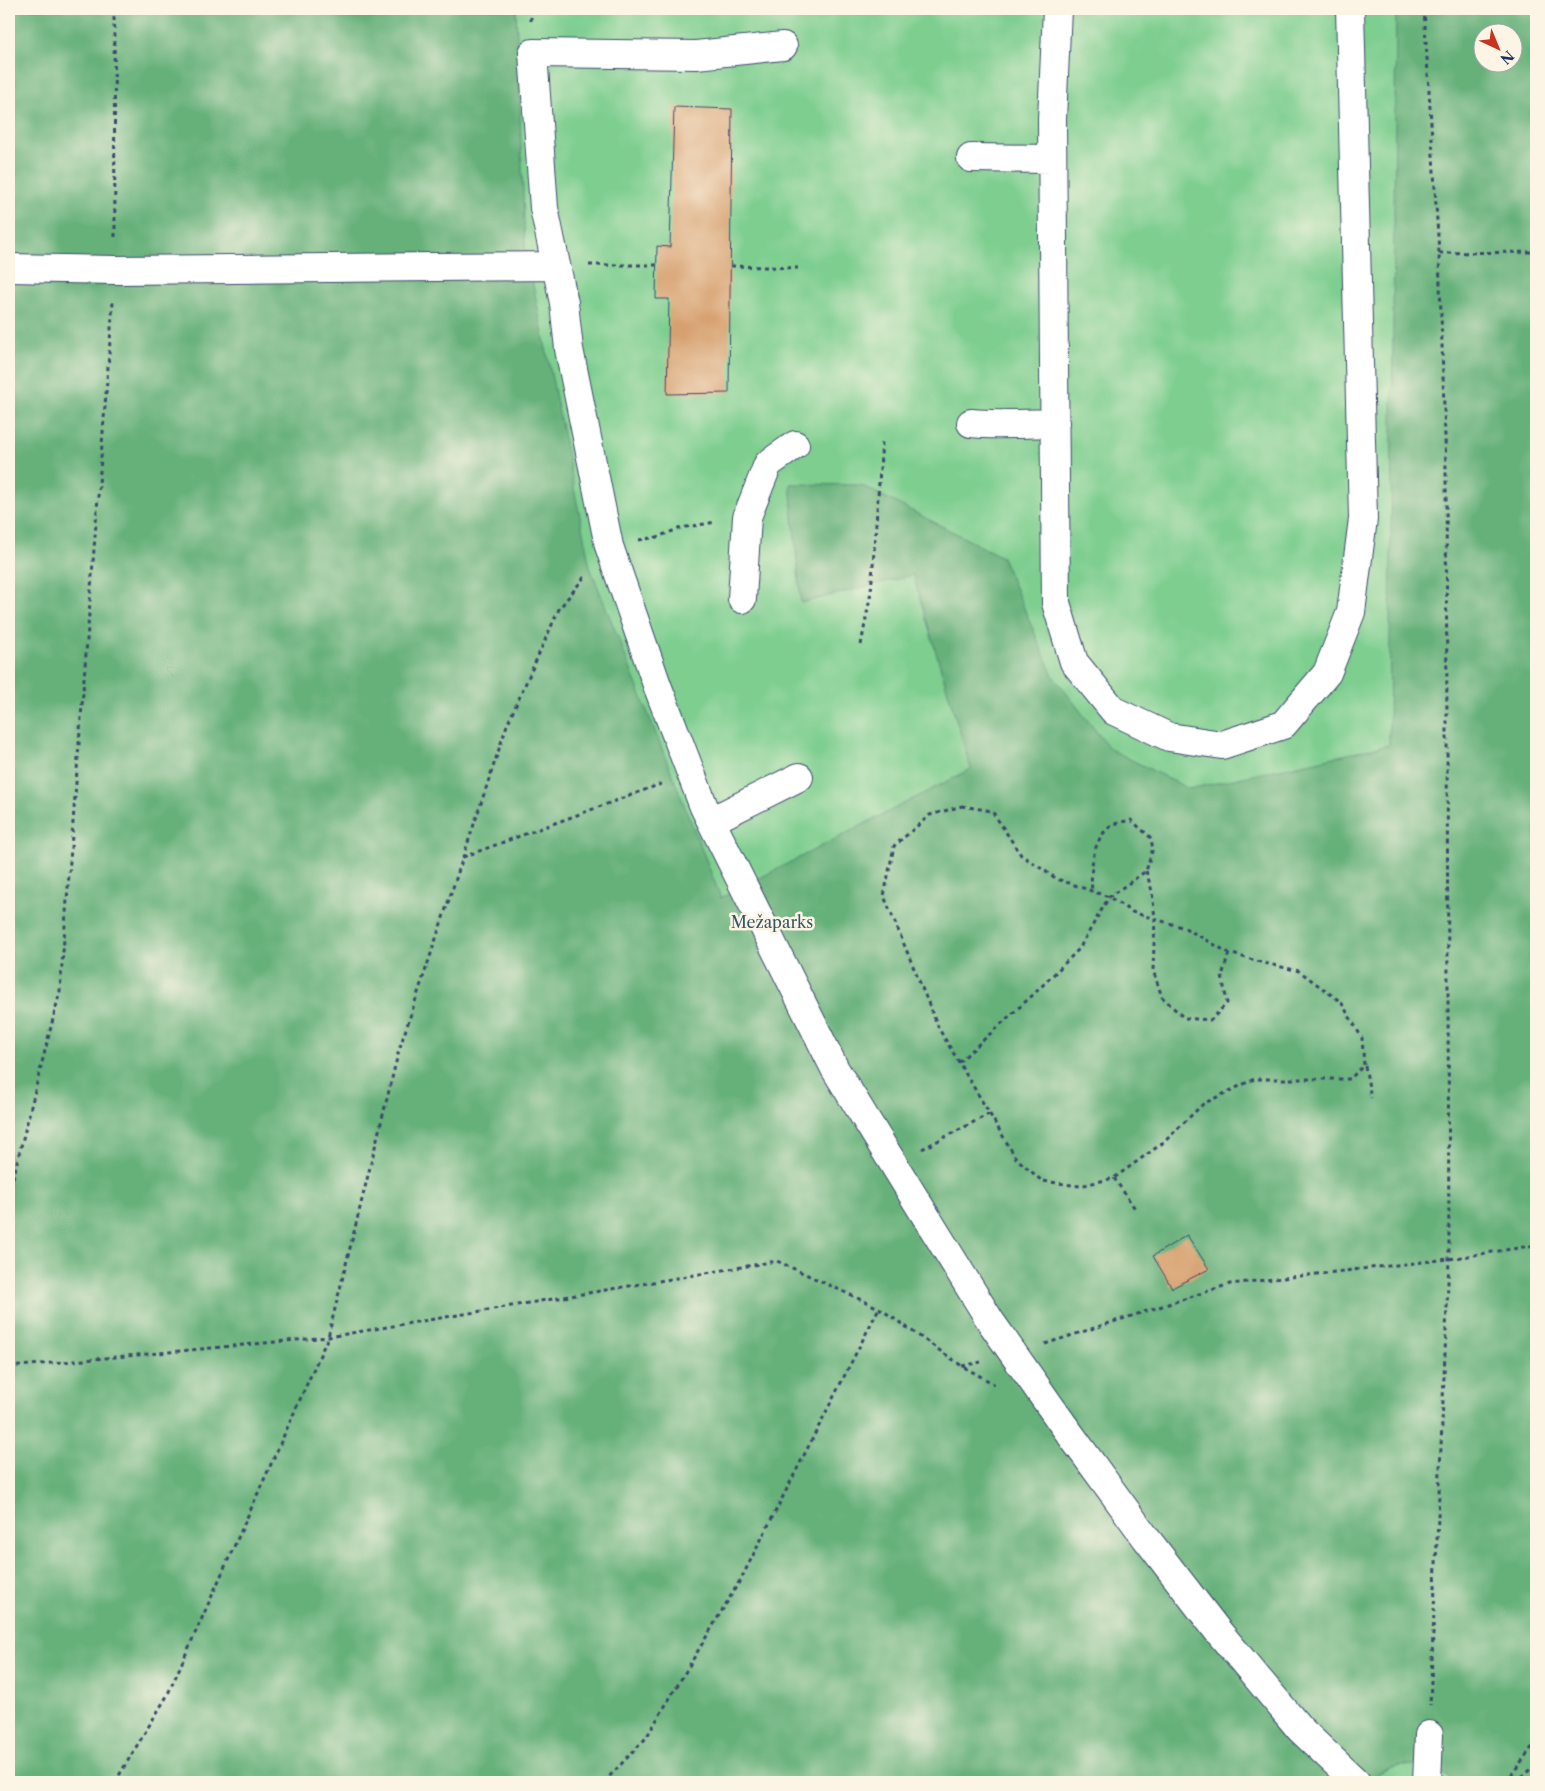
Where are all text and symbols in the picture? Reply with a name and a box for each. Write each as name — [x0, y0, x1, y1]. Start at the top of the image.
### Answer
north arrow — [1472, 22, 1522, 72]
text: N — [1496, 47, 1518, 68]
park label: Mežaparks — [731, 912, 813, 932]

